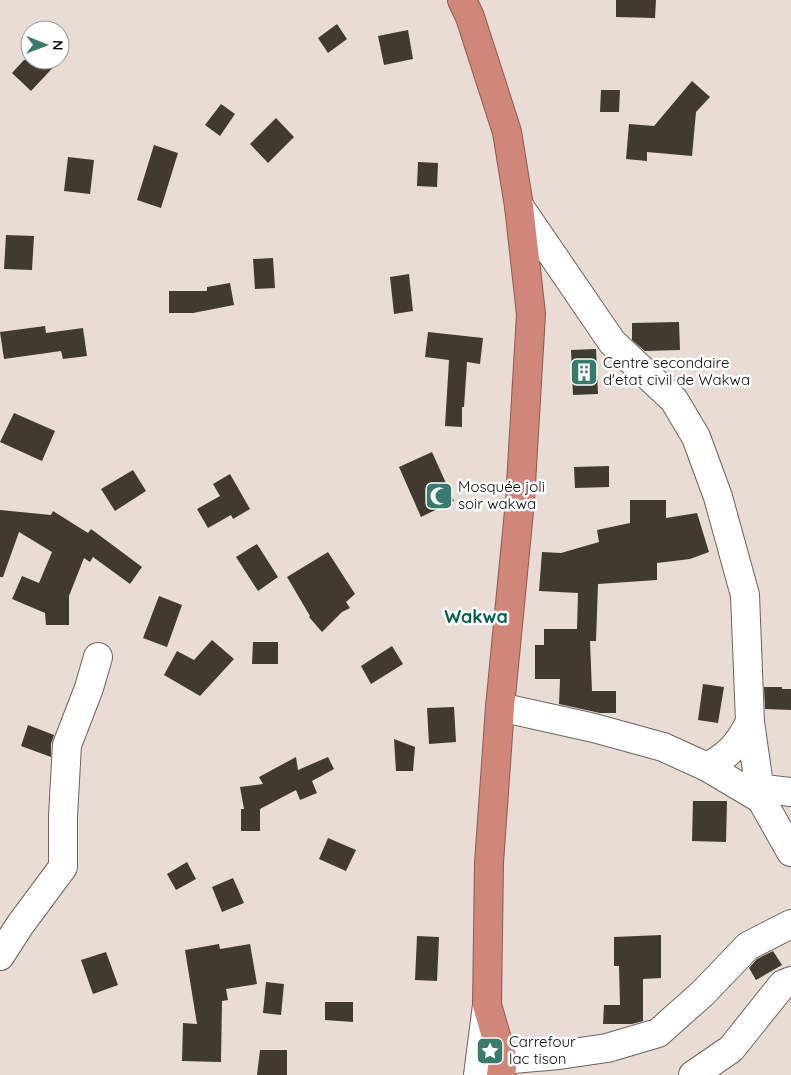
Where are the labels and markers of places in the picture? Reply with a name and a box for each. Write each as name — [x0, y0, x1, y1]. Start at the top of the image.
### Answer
place label: Centre secondaire d'etat civil de Wakwa — [603, 353, 750, 389]
building icon: Centre secondaire d'etat civil de Wakwa — [569, 357, 599, 387]
place label: Mosquée joli soir wakwa — [458, 477, 545, 513]
mosque icon: Mosquée joli soir wakwa — [424, 481, 454, 511]
place label: Carrefour lac tison — [509, 1032, 576, 1068]
place icon: Carrefour lac tison — [475, 1036, 505, 1066]

